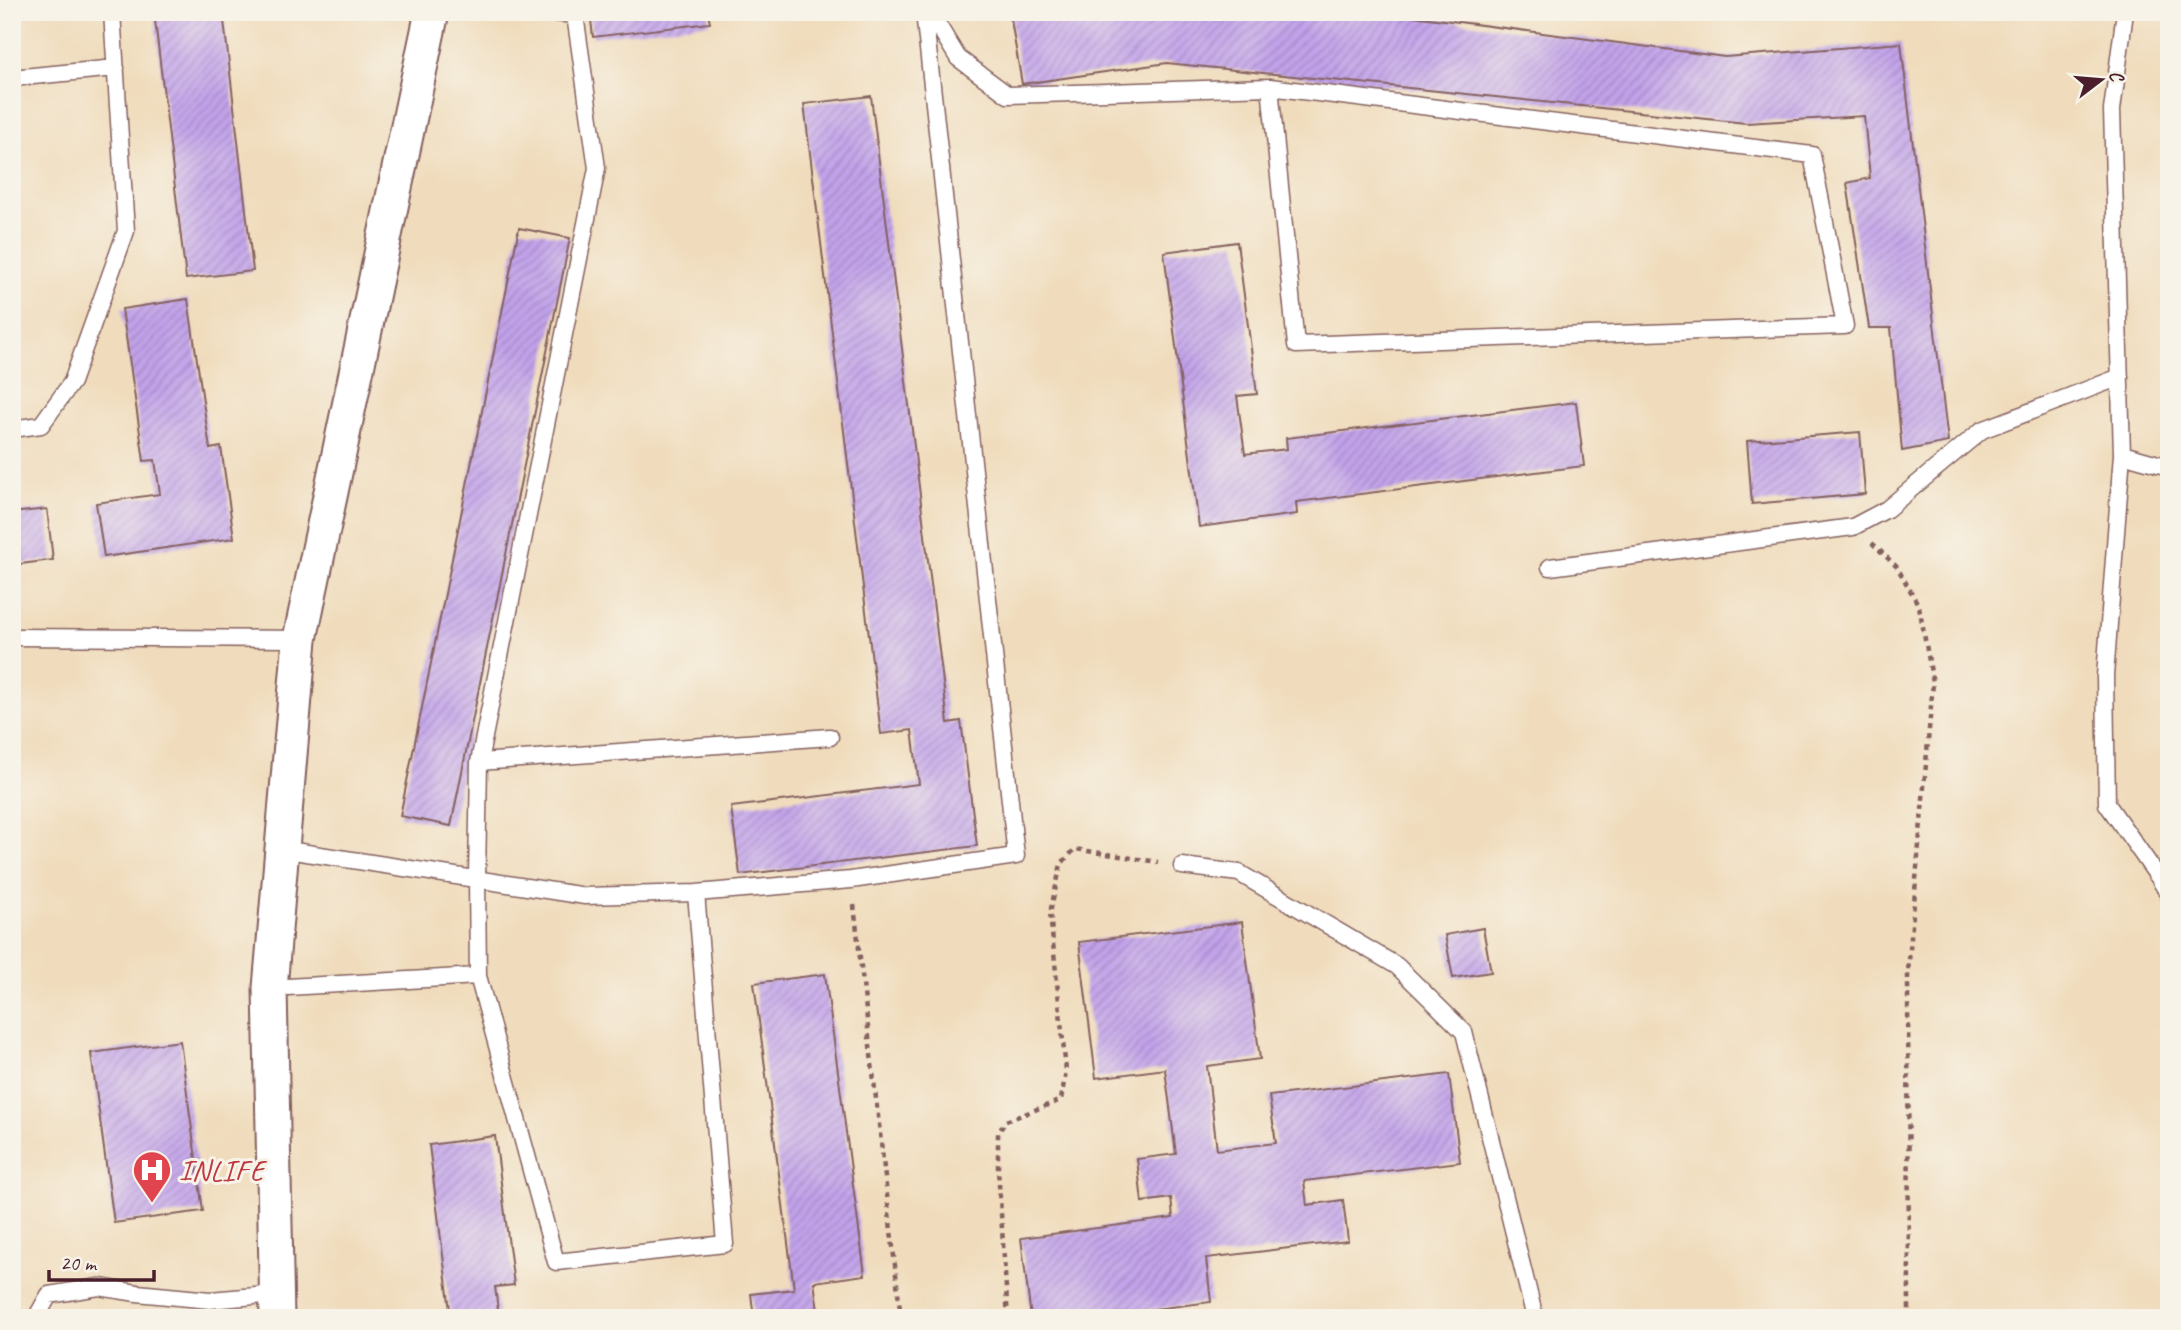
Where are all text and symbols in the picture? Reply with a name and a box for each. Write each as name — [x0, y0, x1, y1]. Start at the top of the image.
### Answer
north arrow — [2066, 46, 2136, 116]
text: С — [2104, 68, 2130, 86]
hospital icon: INLIFE — [131, 1149, 173, 1204]
place label: INLIFE — [179, 1151, 268, 1189]
scale bar — [49, 1239, 154, 1283]
text: 20 m — [60, 1250, 98, 1276]

